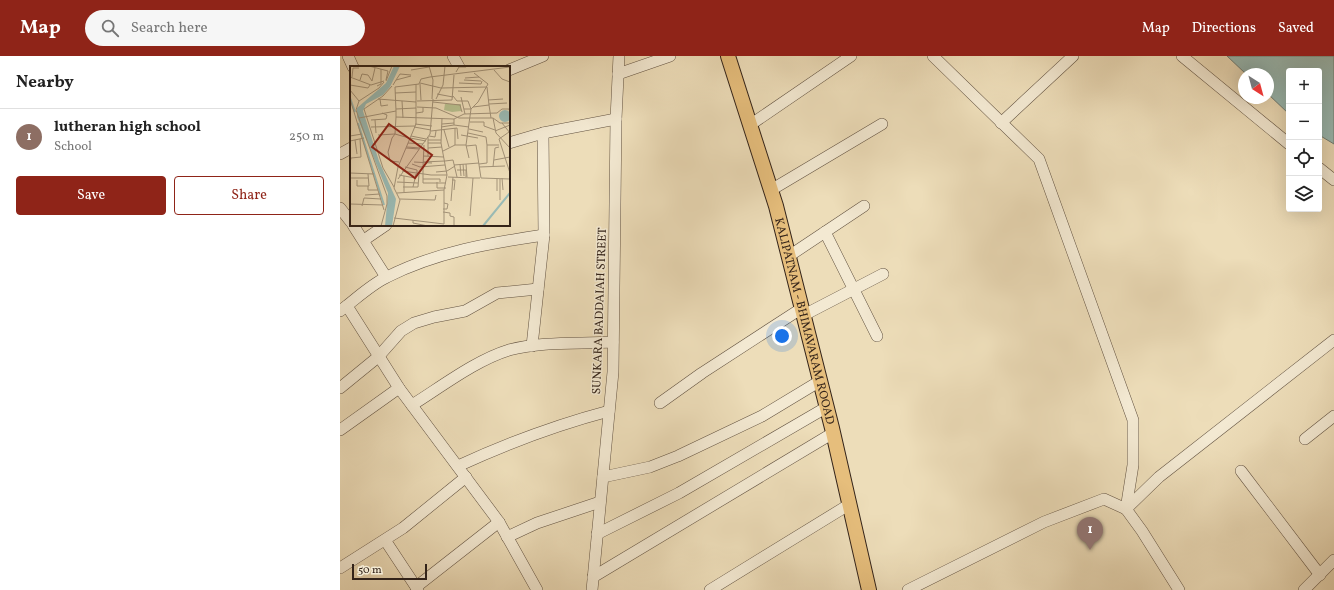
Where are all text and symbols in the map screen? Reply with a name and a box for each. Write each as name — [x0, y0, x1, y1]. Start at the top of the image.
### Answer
search box — [85, 10, 365, 46]
text: Map — [20, 15, 61, 41]
icon: search — [99, 17, 121, 39]
text: Search here — [131, 18, 208, 39]
text: Map — [1142, 19, 1170, 38]
text: Directions — [1192, 19, 1256, 38]
text: Saved — [1278, 19, 1314, 38]
inset map — [350, 66, 510, 226]
north arrow — [1238, 68, 1274, 104]
map controls — [1286, 68, 1322, 212]
button: + — [1286, 68, 1322, 104]
text: Nearby — [16, 71, 74, 94]
button: − — [1286, 104, 1322, 140]
text: lutheran high school — [54, 117, 201, 138]
text: 1 — [26, 128, 32, 146]
text: 250 m — [289, 128, 324, 146]
text: School — [54, 138, 92, 156]
button: locate — [1286, 140, 1322, 176]
button: Save — [16, 176, 166, 215]
button: Share — [174, 176, 324, 215]
button: layers — [1286, 176, 1322, 212]
street label: KALIPATNAM - BHIMAVARAM ROOAD — [770, 216, 838, 426]
street label: SUNKARA BADDAIAH STREET — [589, 227, 611, 395]
your location — [772, 326, 792, 346]
pin: 1 — [1077, 517, 1103, 550]
scale bar — [352, 562, 427, 581]
text: 50 m — [358, 563, 382, 578]

